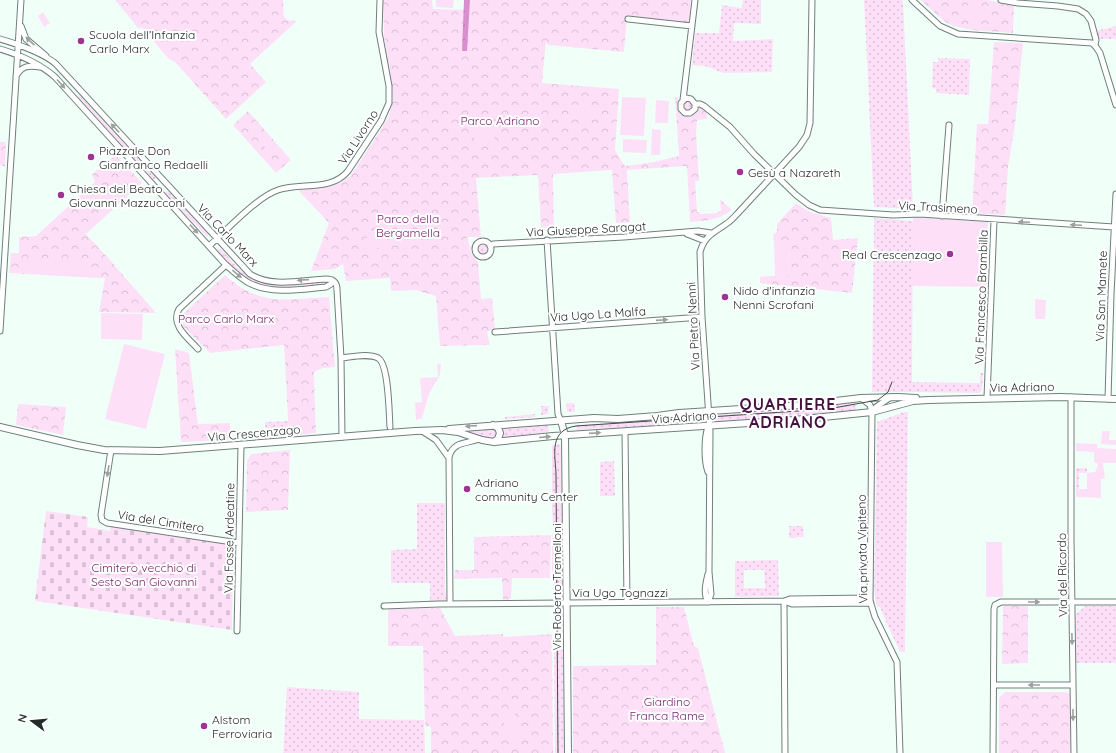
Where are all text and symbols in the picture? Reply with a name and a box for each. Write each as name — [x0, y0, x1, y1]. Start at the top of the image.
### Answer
place label: Scuola dell’Infanzia Carlo Marx — [89, 27, 195, 56]
one-way arrow — [25, 36, 35, 46]
marker: Scuola dell’Infanzia Carlo Marx — [76, 36, 86, 46]
one-way arrow — [56, 79, 65, 89]
street label: Via Livorno — [335, 107, 381, 167]
park label: Parco Adriano — [460, 113, 540, 128]
one-way arrow — [110, 123, 119, 133]
place label: Piazzale Don Gianfranco Redaelli — [99, 143, 208, 172]
marker: Piazzale Don Gianfranco Redaelli — [86, 152, 96, 162]
place label: Gesù a Nazareth — [748, 165, 840, 180]
marker: Gesù a Nazareth — [735, 167, 745, 177]
place label: Chiesa del Beato Giovanni Mazzucconi — [69, 181, 185, 210]
marker: Chiesa del Beato Giovanni Mazzucconi — [56, 190, 66, 200]
street label: Via Trasimeno — [898, 197, 978, 217]
street label: Via Carlo Marx — [194, 200, 262, 270]
park label: Parco della Bergamella — [376, 211, 440, 240]
street label: Via Giuseppe Saragat — [526, 218, 646, 240]
one-way arrow — [1018, 218, 1030, 225]
one-way arrow — [1070, 221, 1082, 228]
one-way arrow — [189, 224, 199, 234]
street label: Via Francesco Brambilla — [971, 229, 991, 365]
place label: Real Crescenzago — [842, 247, 942, 262]
marker: Real Crescenzago — [945, 249, 955, 259]
street label: Via San Mamete — [1092, 250, 1110, 342]
one-way arrow — [231, 269, 242, 278]
one-way arrow — [297, 277, 309, 284]
street label: Via Pietro Nenni — [683, 281, 703, 371]
place label: Nido d'infanzia Nenni Scrofani — [733, 283, 815, 312]
marker: Nido d'infanzia Nenni Scrofani — [720, 292, 730, 302]
street label: Via Ugo La Malfa — [550, 303, 646, 325]
park label: Parco Carlo Marx — [178, 311, 274, 326]
one-way arrow — [656, 317, 669, 323]
street label: Via Adriano — [989, 379, 1055, 395]
district label: QUARTIERE ADRIANO — [740, 394, 836, 432]
street label: Via Adriano — [651, 407, 717, 427]
street label: Via Crescenzago — [207, 421, 301, 445]
one-way arrow — [465, 423, 477, 430]
one-way arrow — [589, 430, 601, 437]
one-way arrow — [539, 433, 552, 440]
one-way arrow — [105, 465, 111, 477]
place label: Adriano community Center — [475, 475, 578, 504]
street label: Via Fosse Ardeatine — [221, 483, 237, 593]
marker: Adriano community Center — [462, 484, 472, 494]
street label: Via privata Vipiteno — [854, 494, 870, 604]
street label: Via del Cimitero — [117, 507, 205, 535]
street label: Via Roberto Tremelloni — [549, 523, 564, 651]
street label: Via del Ricordo — [1054, 533, 1070, 617]
park label: Cimitero vecchio di Sesto San Giovanni — [91, 560, 197, 589]
street label: Via Ugo Tognazzi — [572, 585, 668, 600]
one-way arrow — [1028, 599, 1041, 605]
one-way arrow — [1069, 633, 1075, 646]
one-way arrow — [1027, 682, 1040, 688]
park label: Giardino Franca Rame — [629, 694, 705, 723]
north arrow — [12, 701, 52, 741]
one-way arrow — [1070, 709, 1076, 722]
text: N — [15, 712, 30, 724]
place label: Alstom Ferroviaria — [212, 712, 272, 741]
marker: Alstom Ferroviaria — [199, 721, 209, 731]

